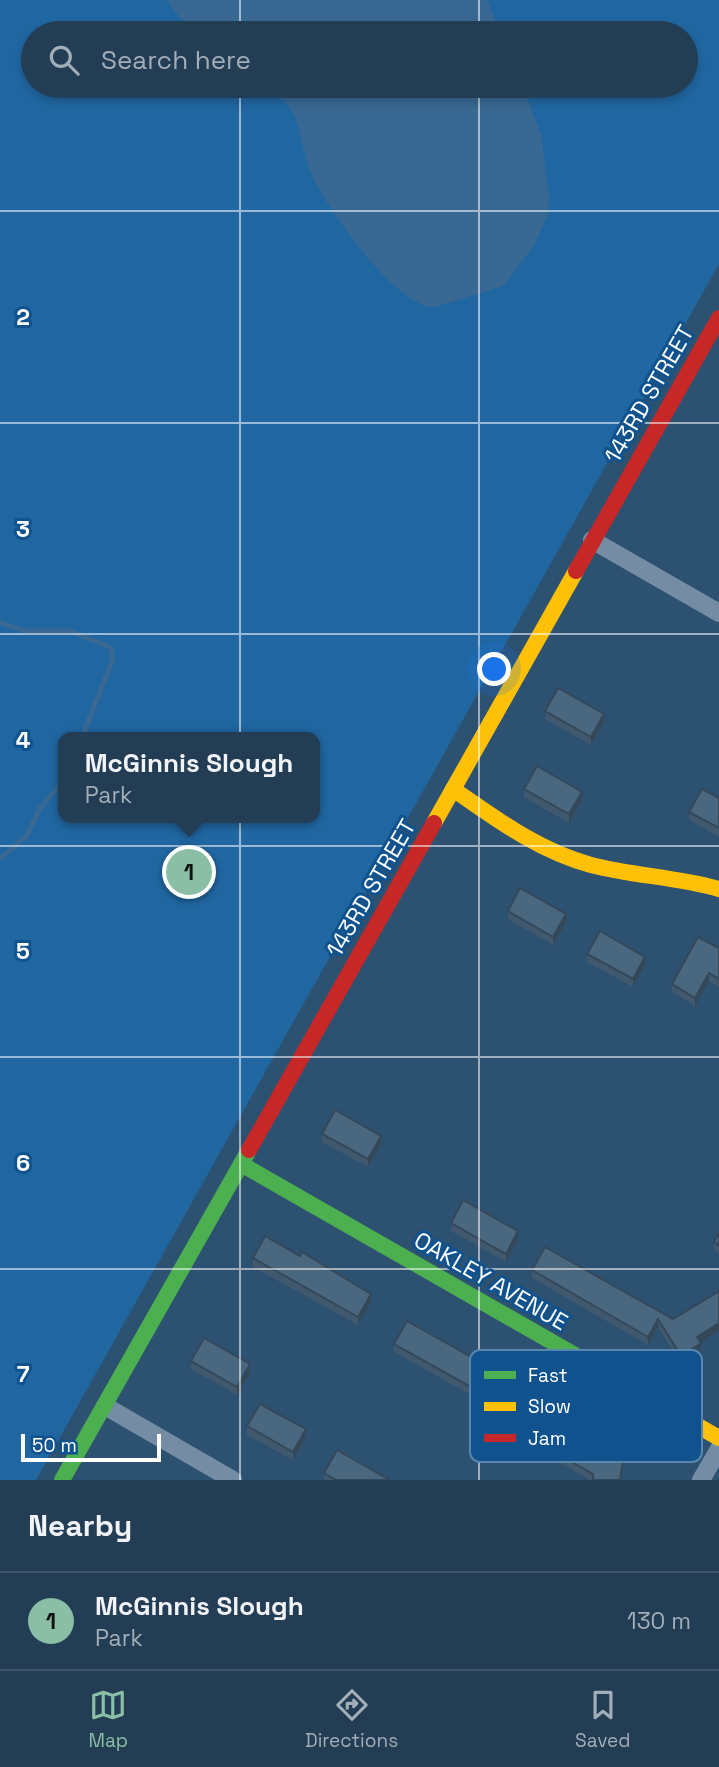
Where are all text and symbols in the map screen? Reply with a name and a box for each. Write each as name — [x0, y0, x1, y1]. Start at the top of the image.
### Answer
search box — [21, 21, 698, 98]
icon: search — [45, 41, 83, 79]
text: Search here — [101, 43, 251, 77]
text: 2 — [16, 302, 30, 332]
street label: 143RD STREET — [597, 320, 701, 468]
text: 3 — [16, 514, 30, 544]
your location — [477, 652, 511, 686]
text: 4 — [16, 725, 31, 755]
popup — [58, 732, 320, 823]
text: McGinnis Slough — [85, 746, 293, 780]
text: Park — [85, 780, 133, 810]
street label: 143RD STREET — [319, 814, 423, 962]
pin: 1 — [166, 846, 212, 898]
text: 5 — [16, 936, 30, 966]
text: 6 — [16, 1148, 30, 1178]
street label: OAKLEY AVENUE — [409, 1225, 573, 1337]
legend — [470, 1350, 702, 1462]
text: 7 — [17, 1359, 30, 1389]
text: Fast — [528, 1363, 568, 1388]
text: Slow — [528, 1394, 571, 1419]
text: Jam — [528, 1426, 566, 1451]
scale bar — [21, 1431, 161, 1463]
text: 50 m — [32, 1433, 77, 1458]
text: Nearby — [28, 1506, 132, 1545]
text: McGinnis Slough — [95, 1589, 304, 1623]
text: 1 — [46, 1606, 56, 1636]
text: 130 m — [627, 1606, 691, 1636]
text: Park — [95, 1623, 143, 1653]
tab: Map — [88, 1686, 128, 1753]
tab: Directions — [305, 1686, 398, 1753]
tab: Saved — [575, 1686, 631, 1753]

